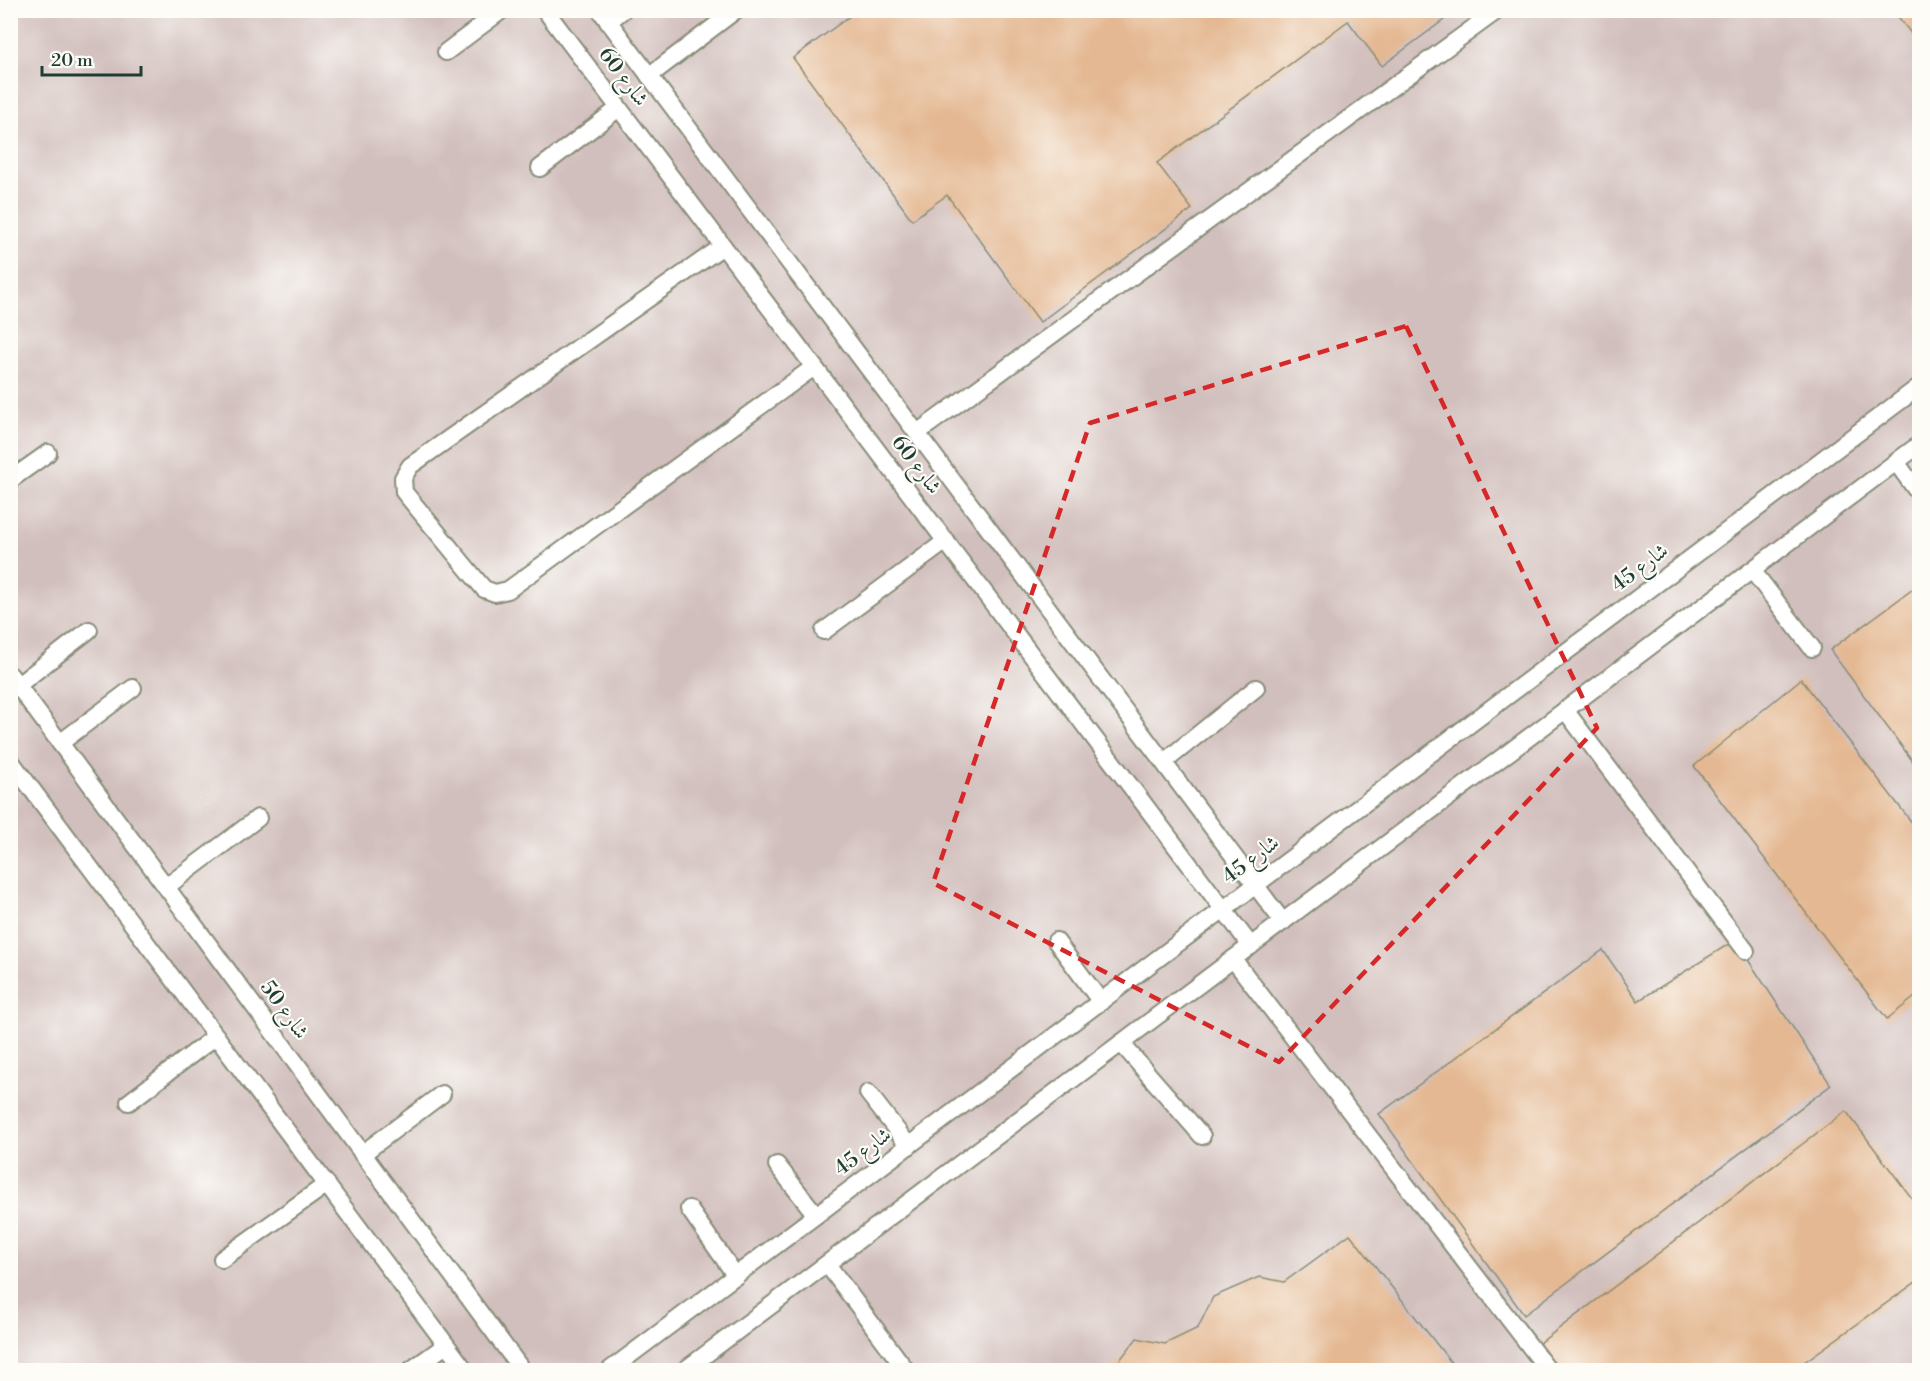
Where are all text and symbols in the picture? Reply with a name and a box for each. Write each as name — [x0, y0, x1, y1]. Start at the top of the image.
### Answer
scale bar — [42, 39, 141, 77]
street label: شارع 60 — [589, 42, 654, 114]
text: 20 m — [51, 49, 93, 72]
street label: شارع 60 — [882, 430, 947, 502]
street label: شارع 45 — [1606, 538, 1676, 601]
street label: شارع 45 — [1217, 830, 1287, 893]
street label: شارع 50 — [251, 976, 314, 1047]
street label: شارع 45 — [829, 1122, 899, 1185]

